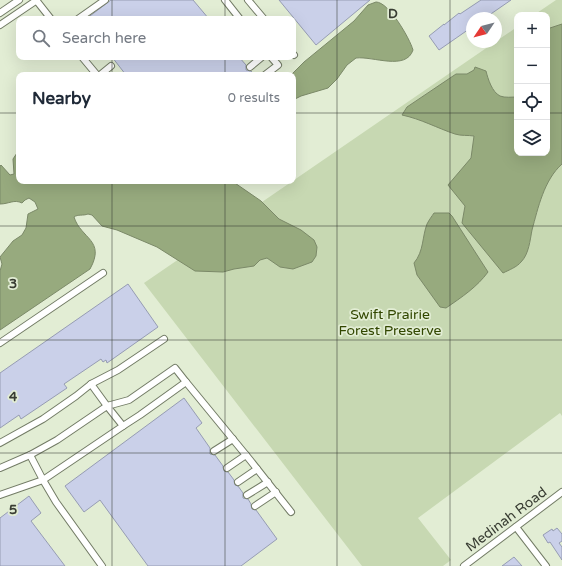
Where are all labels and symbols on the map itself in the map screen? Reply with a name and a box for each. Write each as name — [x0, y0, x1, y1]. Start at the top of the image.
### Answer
text: D — [388, 6, 398, 22]
north arrow — [466, 12, 502, 48]
text: 3 — [9, 276, 17, 292]
park label: Swift Prairie Forest Preserve — [339, 306, 441, 339]
text: 4 — [9, 389, 18, 405]
street label: Medinah Road — [462, 483, 550, 555]
text: 5 — [9, 502, 17, 518]

